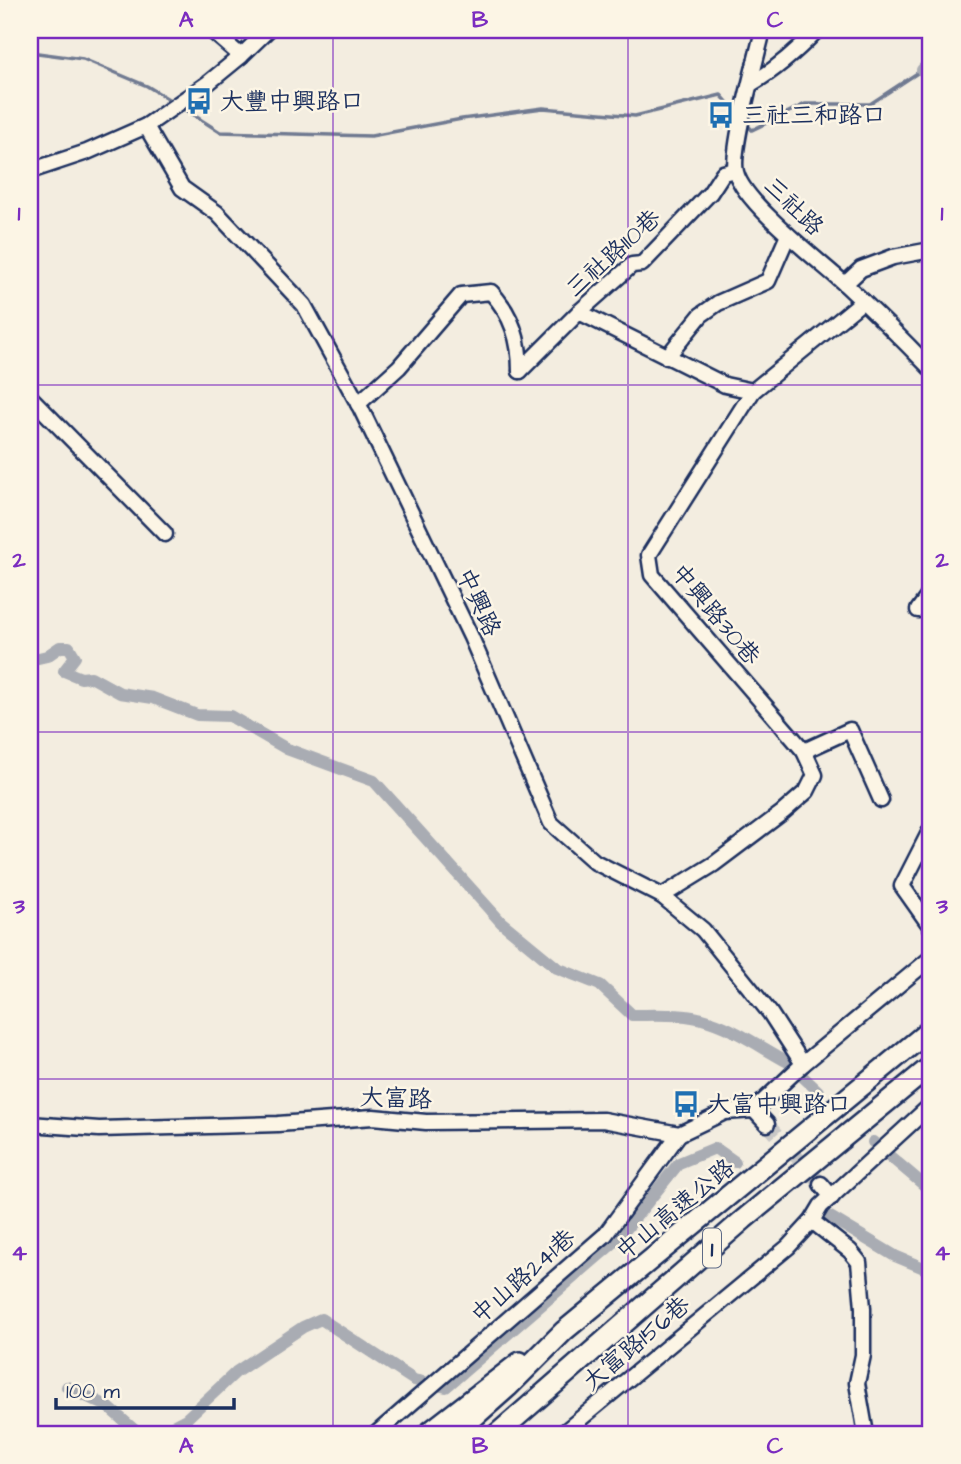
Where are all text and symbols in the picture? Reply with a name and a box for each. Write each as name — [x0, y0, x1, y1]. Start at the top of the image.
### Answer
text: A — [179, 4, 194, 36]
text: B — [472, 4, 489, 36]
text: C — [767, 4, 784, 36]
place label: 大豐中興路口 — [220, 85, 364, 119]
bus stop icon: 大豐中興路口 — [184, 86, 214, 116]
place label: 三社三和路口 — [742, 99, 886, 133]
bus stop icon: 三社三和路口 — [706, 100, 736, 130]
street label: 三社路 — [756, 169, 831, 244]
text: 1 — [18, 197, 21, 229]
text: 1 — [941, 197, 944, 229]
street label: 三社路110巷 — [559, 202, 669, 306]
text: 2 — [11, 544, 26, 576]
text: 2 — [934, 544, 949, 576]
street label: 中興路30巷 — [663, 556, 768, 673]
street label: 中興路 — [447, 563, 509, 642]
text: 3 — [12, 890, 25, 922]
text: 3 — [935, 890, 948, 922]
street label: 大富路 — [359, 1081, 433, 1117]
place label: 大富中興路口 — [707, 1088, 851, 1122]
bus stop icon: 大富中興路口 — [671, 1089, 701, 1119]
street label: 中山高速公路 — [609, 1151, 742, 1268]
street label: 中山路241巷 — [464, 1222, 584, 1332]
road number: 1 — [703, 1228, 721, 1268]
text: 4 — [11, 1237, 27, 1269]
text: 4 — [934, 1237, 950, 1269]
street label: 大富路156巷 — [575, 1289, 698, 1399]
scale bar — [56, 1366, 234, 1410]
text: 100 m — [66, 1377, 121, 1406]
text: A — [179, 1430, 194, 1462]
text: B — [472, 1430, 489, 1462]
text: C — [767, 1430, 784, 1462]

